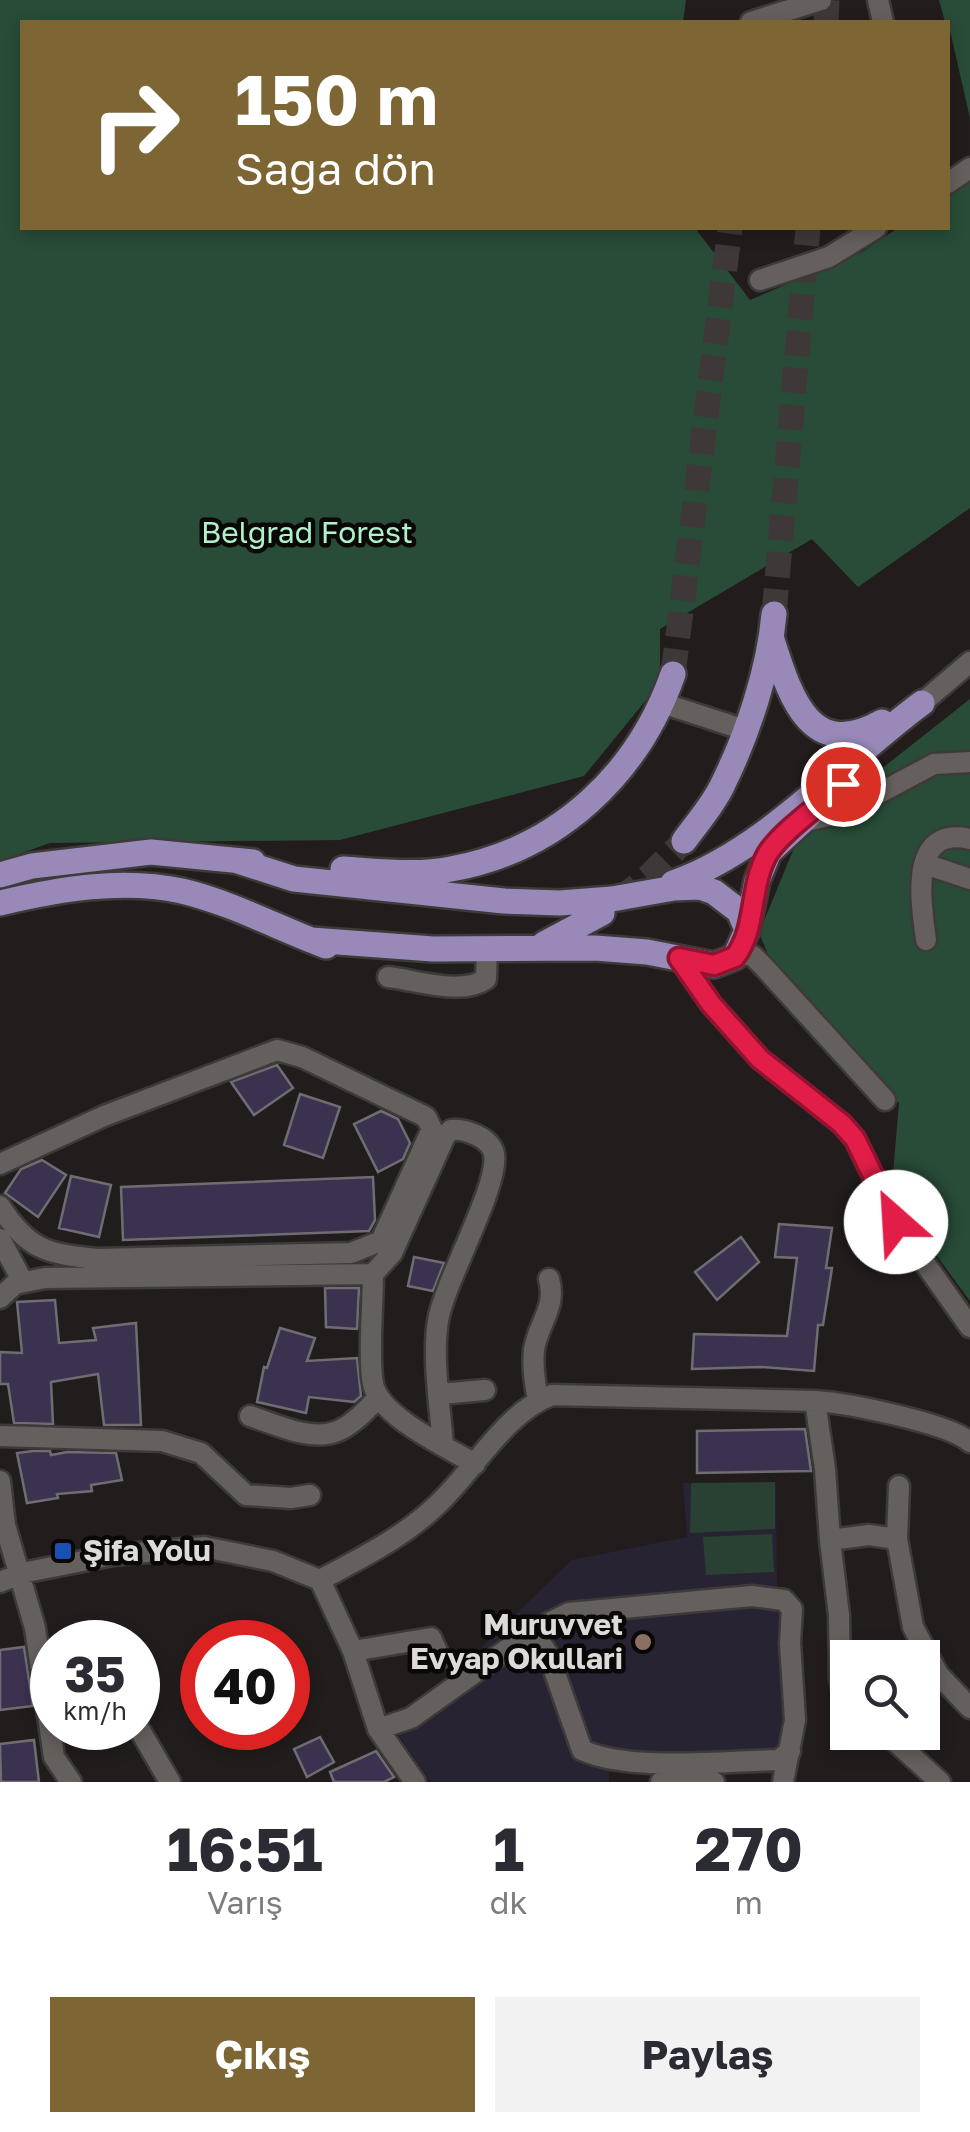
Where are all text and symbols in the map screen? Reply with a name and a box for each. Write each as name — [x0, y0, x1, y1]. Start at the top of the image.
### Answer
text: 150 m — [235, 56, 438, 140]
icon: right — [70, 60, 200, 190]
text: Sağa dön — [235, 141, 436, 195]
park label: Belgrad Forest — [201, 514, 413, 550]
pin — [801, 742, 886, 827]
icon: arrive — [816, 757, 871, 812]
position arrow — [844, 1170, 948, 1274]
place label: Şifa Yolu — [83, 1532, 211, 1568]
marker: Şifa Yolu — [52, 1540, 74, 1562]
place label: Muruvvet Evyap Okullari — [410, 1606, 623, 1676]
speed limit sign: 40 — [180, 1620, 310, 1750]
marker: Muruvvet Evyap Okullari — [632, 1631, 654, 1653]
map controls — [830, 1640, 940, 1750]
button: search — [830, 1640, 940, 1750]
text: 35 — [64, 1643, 125, 1703]
text: km/h — [63, 1695, 127, 1726]
text: 16:51 — [167, 1812, 323, 1884]
text: 1 — [493, 1812, 524, 1884]
text: 270 — [695, 1812, 803, 1884]
text: Varış — [207, 1883, 283, 1921]
text: dk — [490, 1883, 528, 1921]
text: m — [735, 1883, 763, 1921]
button: Çıkış — [50, 1997, 475, 2112]
button: Paylaş — [495, 1997, 920, 2112]

